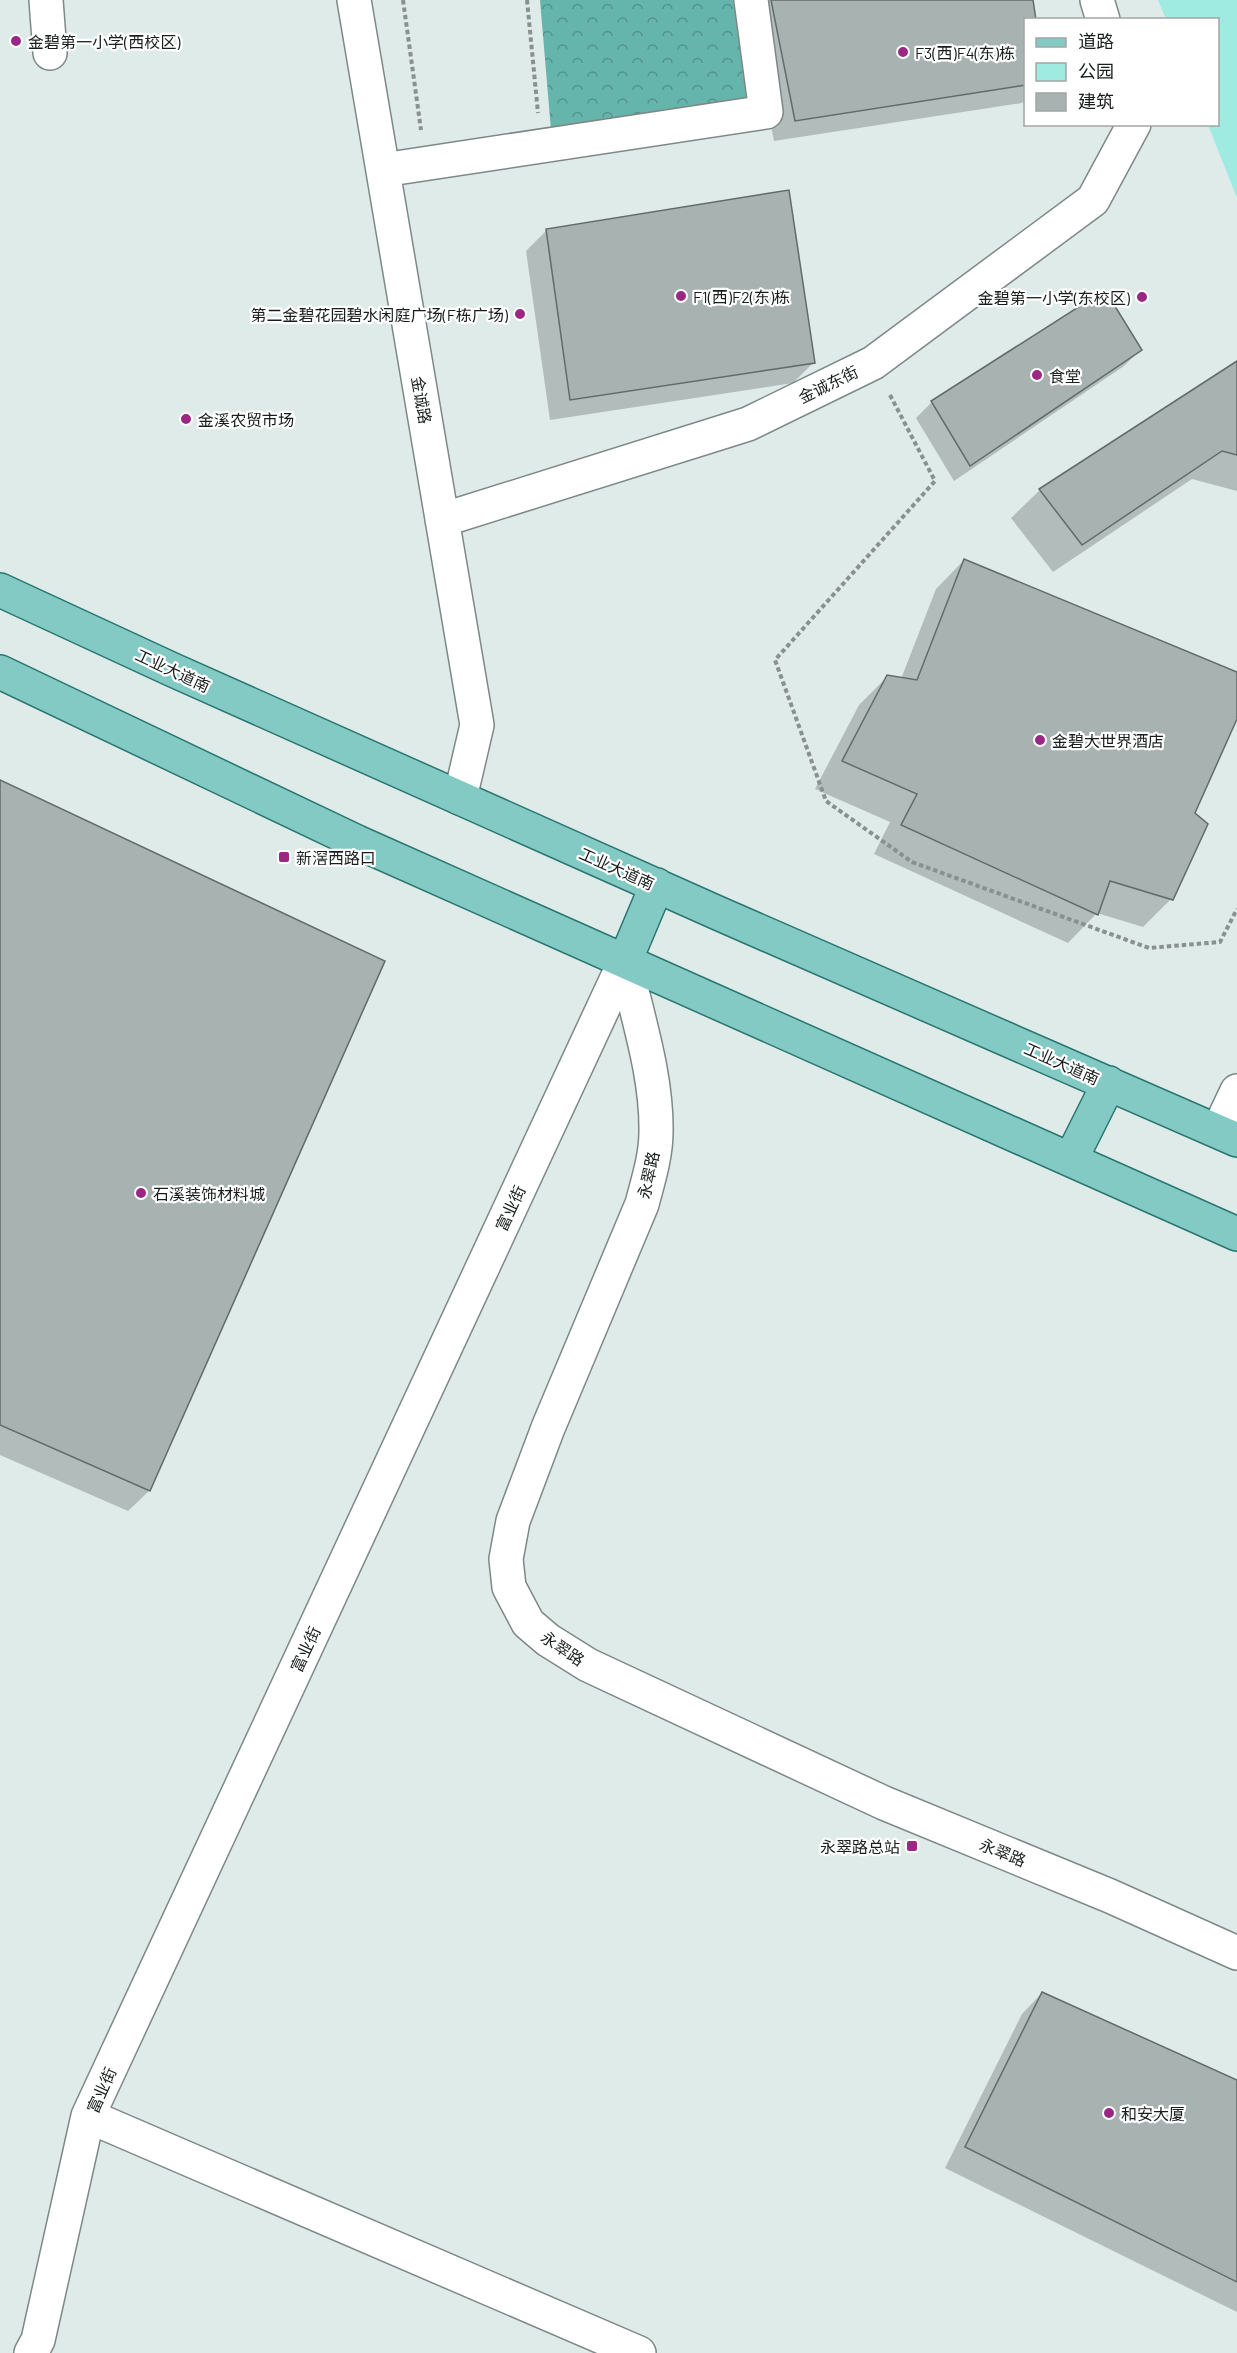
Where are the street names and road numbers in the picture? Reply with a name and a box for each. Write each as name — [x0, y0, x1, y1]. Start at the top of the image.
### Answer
street label: 金诚东街 — [795, 361, 861, 407]
street label: 金诚路 — [408, 375, 436, 425]
street label: 工业大道南 — [133, 644, 213, 696]
street label: 工业大道南 — [577, 843, 657, 893]
street label: 工业大道南 — [1022, 1038, 1102, 1088]
street label: 永翠路 — [634, 1150, 662, 1200]
street label: 富业街 — [491, 1182, 529, 1234]
street label: 富业街 — [286, 1623, 324, 1675]
street label: 永翠路 — [538, 1627, 588, 1669]
street label: 永翠路 — [977, 1834, 1029, 1870]
street label: 富业街 — [83, 2064, 119, 2116]

